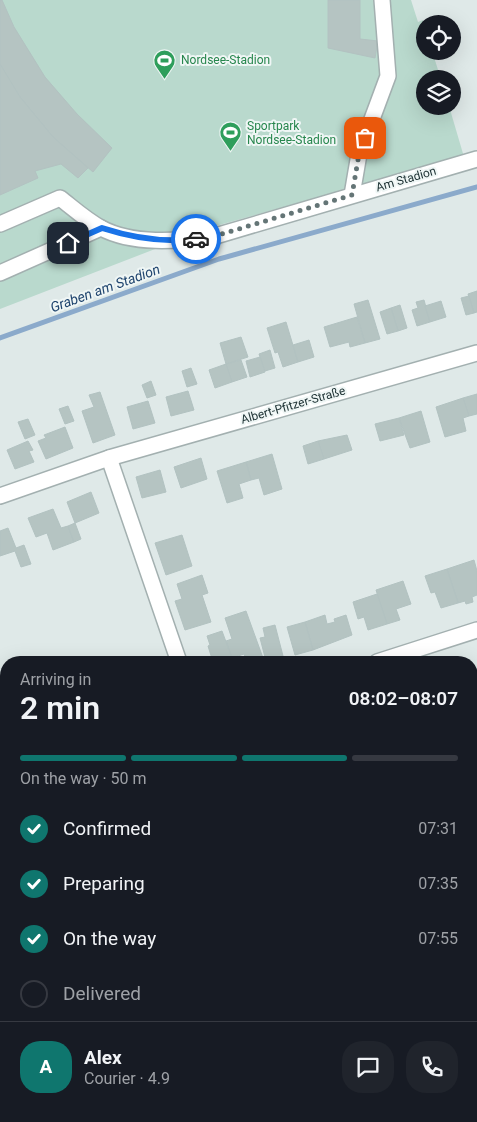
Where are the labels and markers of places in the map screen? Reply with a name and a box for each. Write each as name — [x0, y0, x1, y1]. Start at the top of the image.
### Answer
sports icon: Nordsee-Stadion — [153, 48, 177, 79]
place label: Nordsee-Stadion — [181, 53, 270, 67]
pin — [344, 117, 386, 159]
place label: Sportpark Nordsee-Stadion — [247, 119, 336, 147]
sports icon: Sportpark Nordsee-Stadion — [219, 121, 243, 152]
pin — [47, 222, 89, 264]

